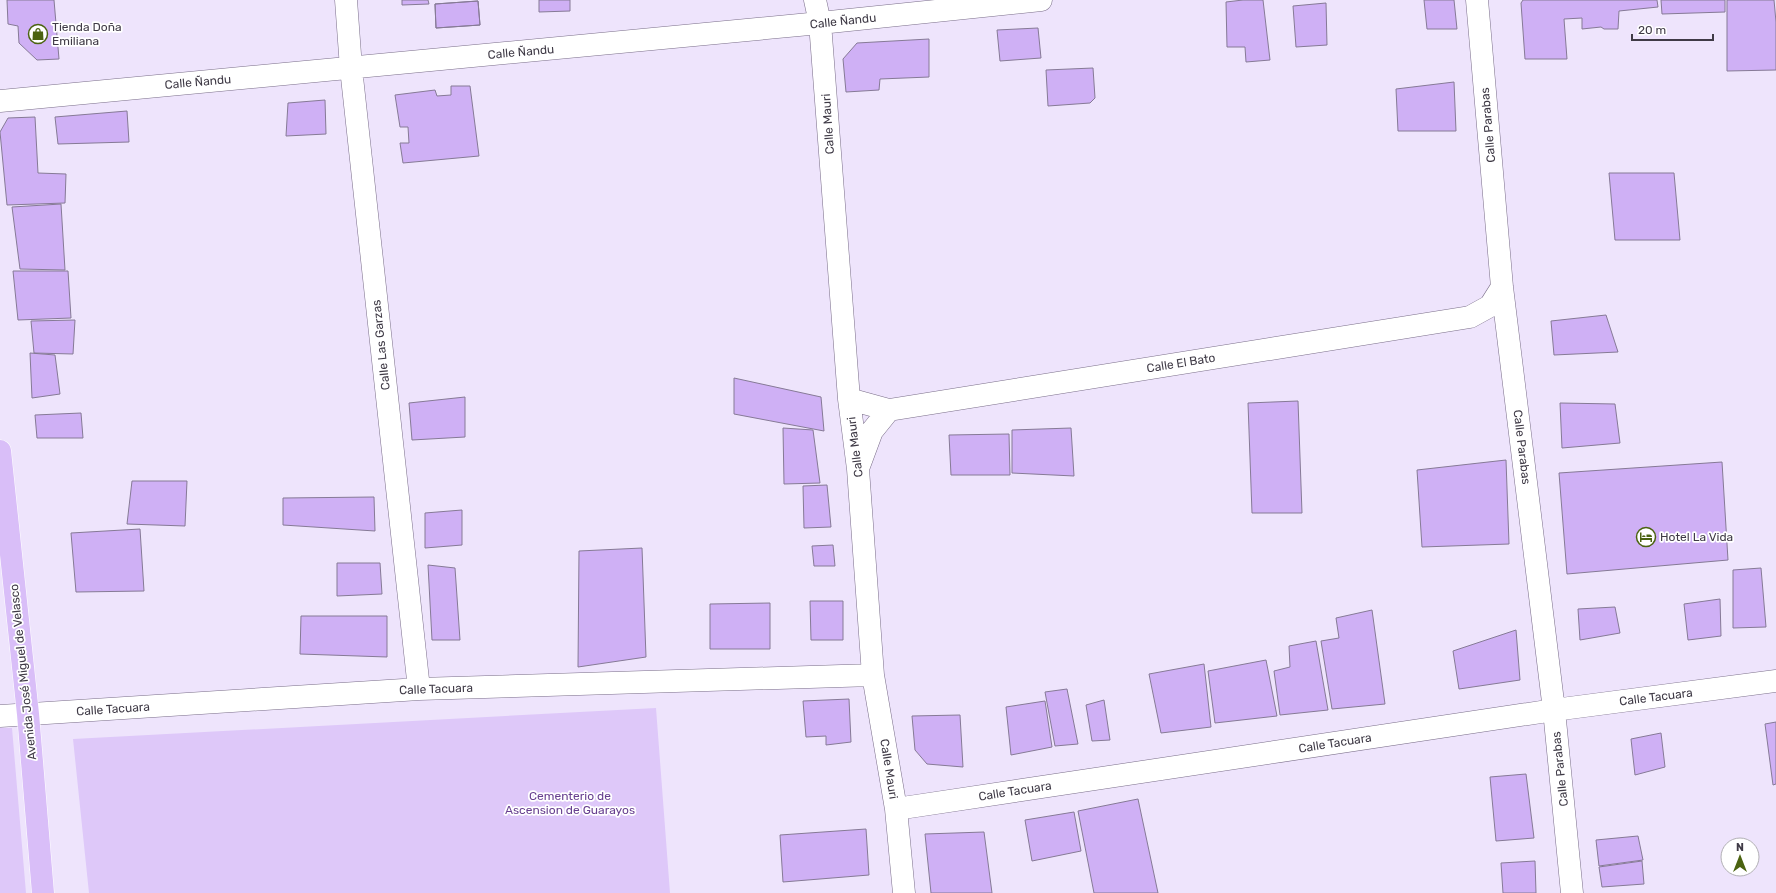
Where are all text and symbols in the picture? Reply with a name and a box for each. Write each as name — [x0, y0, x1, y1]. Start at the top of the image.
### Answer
street label: Calle Ñandu — [809, 11, 877, 31]
scale bar — [1632, 16, 1713, 42]
place label: Tienda Doña Emiliana — [52, 20, 122, 48]
shop icon: Tienda Doña Emiliana — [27, 23, 49, 45]
text: 20 m — [1638, 23, 1666, 37]
street label: Calle Ñandu — [487, 42, 555, 62]
street label: Calle Ñandu — [164, 72, 232, 92]
street label: Calle Parabas — [1478, 87, 1498, 163]
street label: Calle Mauri — [819, 93, 837, 155]
street label: Calle Las Garzas — [369, 299, 393, 391]
street label: Calle El Bato — [1146, 351, 1216, 375]
street label: Calle Parabas — [1510, 409, 1534, 485]
street label: Calle Mauri — [844, 416, 866, 478]
hotel icon: Hotel La Vida — [1635, 526, 1657, 548]
place label: Hotel La Vida — [1660, 530, 1733, 544]
street label: Avenida José Miguel de Velasco — [7, 583, 39, 761]
street label: Calle Tacuara — [399, 681, 473, 697]
street label: Calle Tacuara — [1619, 686, 1693, 708]
street label: Calle Tacuara — [76, 699, 150, 719]
street label: Calle Tacuara — [1297, 730, 1373, 756]
street label: Calle Parabas — [1549, 731, 1571, 807]
street label: Calle Mauri — [877, 738, 901, 800]
street label: Calle Tacuara — [977, 778, 1053, 804]
park label: Cementerio de Ascension de Guarayos — [505, 789, 635, 817]
north arrow — [1720, 837, 1760, 877]
text: N — [1736, 841, 1744, 854]

